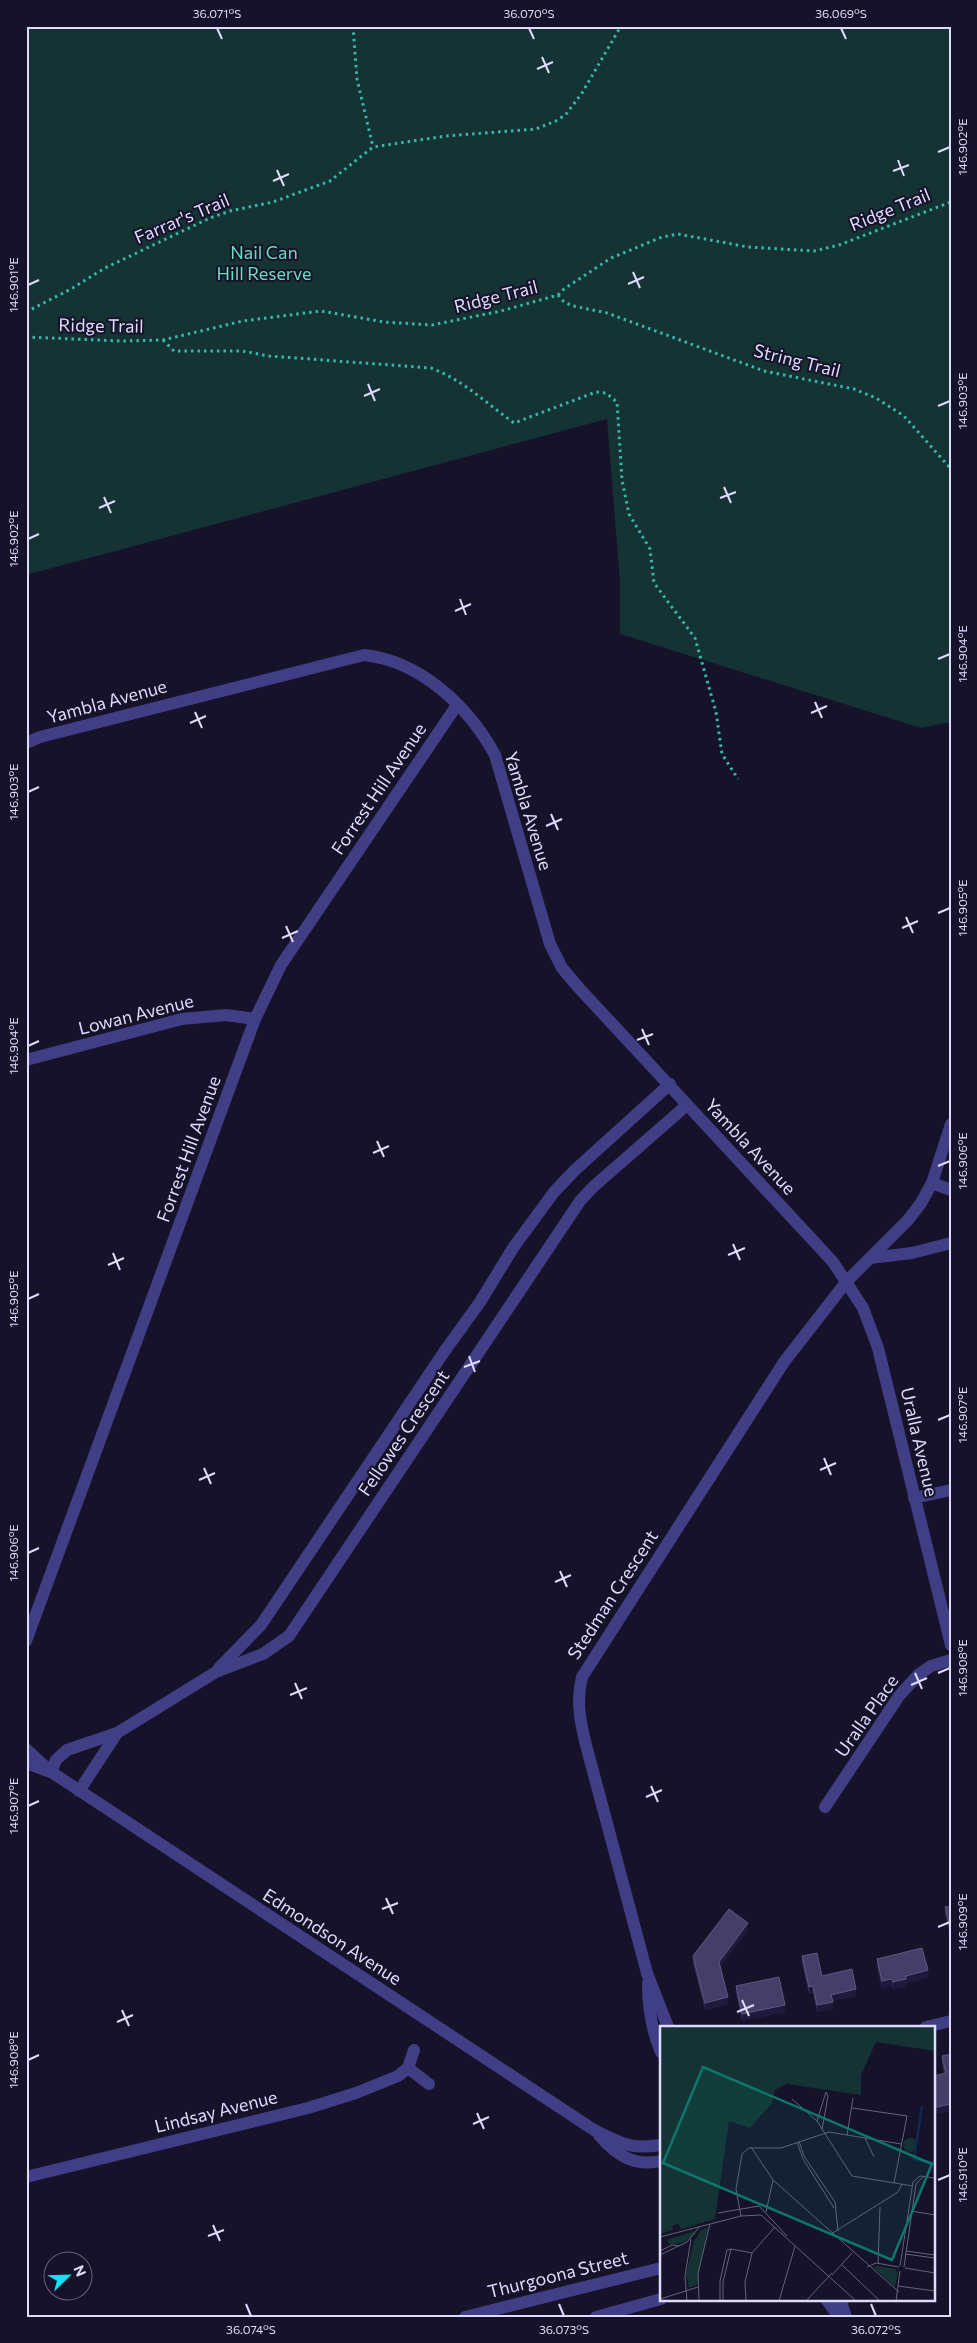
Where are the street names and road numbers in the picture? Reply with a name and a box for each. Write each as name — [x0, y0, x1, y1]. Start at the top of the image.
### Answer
street label: Ridge Trail — [846, 183, 933, 235]
street label: Farrar's Trail — [131, 188, 232, 248]
street label: Ridge Trail — [452, 275, 540, 317]
street label: Ridge Trail — [58, 313, 144, 337]
street label: String Trail — [752, 339, 843, 381]
street label: Yambla Avenue — [44, 674, 169, 728]
street label: Forrest Hill Avenue — [326, 718, 430, 858]
street label: Yambla Avenue — [500, 749, 557, 873]
street label: Lowan Avenue — [76, 989, 196, 1039]
street label: Forrest Hill Avenue — [151, 1073, 225, 1225]
street label: Yambla Avenue — [701, 1094, 801, 1199]
street label: Fellowes Crescent — [353, 1365, 453, 1500]
street label: Uralla Avenue — [897, 1385, 943, 1499]
street label: Stedman Crescent — [562, 1526, 662, 1663]
street label: Uralla Place — [830, 1670, 903, 1761]
street label: Edmondson Avenue — [259, 1883, 406, 1989]
street label: Lindsay Avenue — [152, 2085, 279, 2137]
street label: Thurgoona Street — [485, 2246, 630, 2302]

